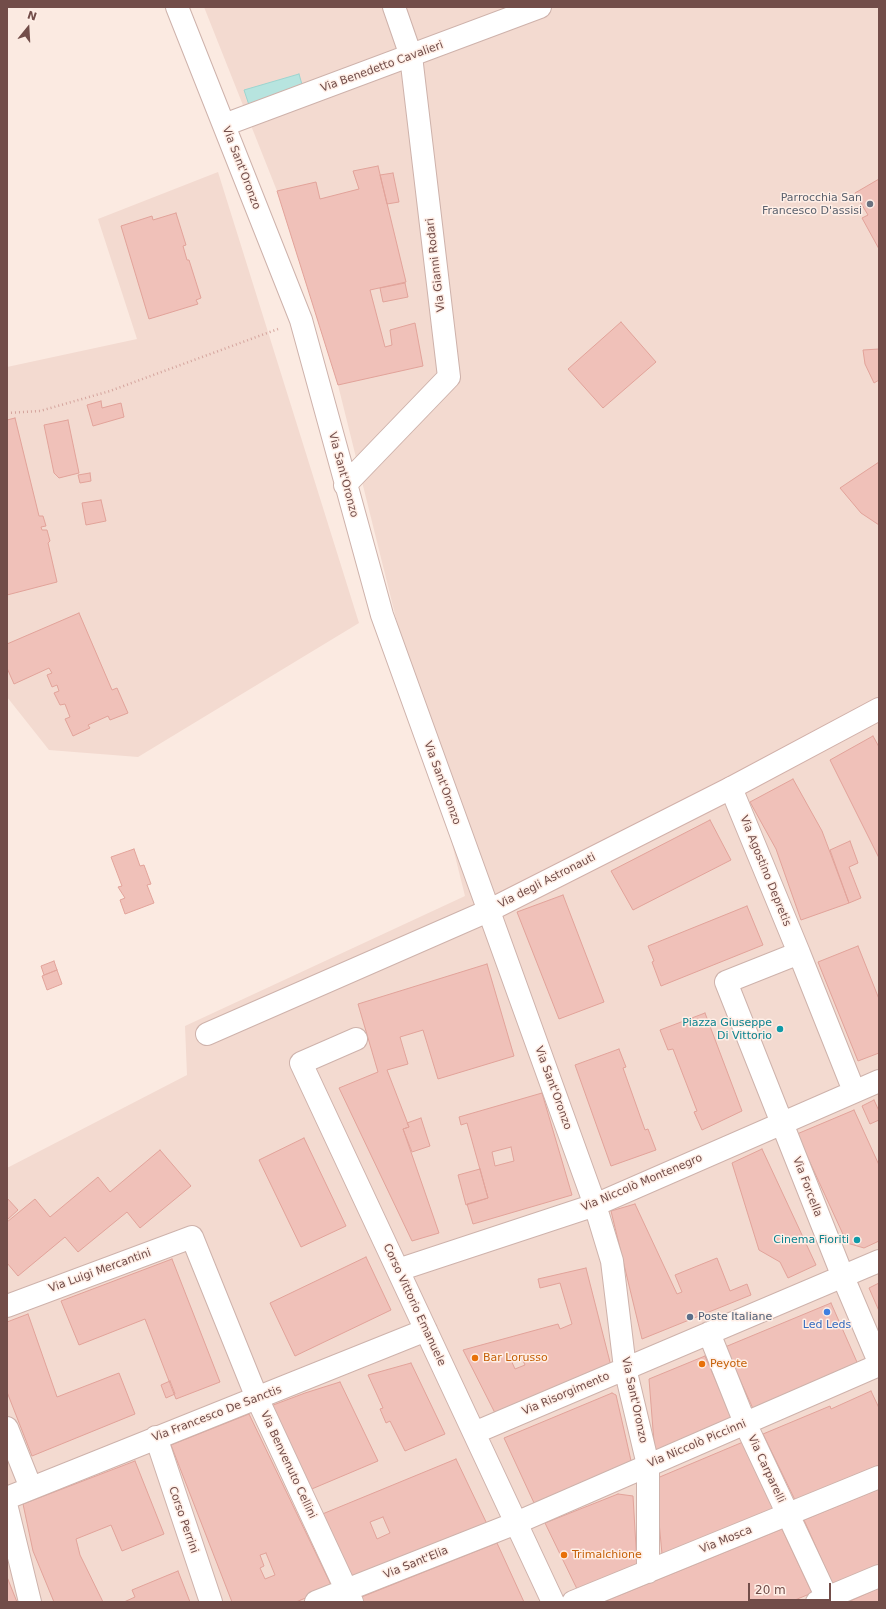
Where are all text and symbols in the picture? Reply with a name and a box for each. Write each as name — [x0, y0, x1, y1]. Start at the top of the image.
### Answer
north arrow — [8, 8, 48, 48]
text: N — [25, 9, 38, 24]
street label: Via Benedetto Cavalieri — [319, 39, 445, 95]
street label: Via Sant'Oronzo — [219, 125, 263, 211]
place label: Parrocchia San Francesco D'assisi — [762, 191, 862, 217]
marker: Parrocchia San Francesco D'assisi — [865, 199, 875, 209]
street label: Via Gianni Rodari — [424, 217, 448, 313]
street label: Via Sant'Oronzo — [325, 431, 361, 519]
street label: Via Sant'Oronzo — [421, 740, 463, 826]
street label: Via Agostino Depretis — [737, 814, 793, 928]
street label: Via degli Astronauti — [496, 851, 598, 911]
place label: Piazza Giuseppe Di Vittorio — [682, 1016, 772, 1042]
marker: Piazza Giuseppe Di Vittorio — [775, 1024, 785, 1034]
street label: Via Sant'Oronzo — [532, 1045, 574, 1131]
street label: Via Niccolò Montenegro — [580, 1152, 704, 1214]
street label: Via Forcella — [790, 1155, 824, 1219]
place label: Cinema Fioriti — [773, 1233, 849, 1247]
marker: Cinema Fioriti — [852, 1235, 862, 1245]
street label: Corso Vittorio Emanuele — [380, 1242, 448, 1368]
street label: Via Luigi Mercantini — [47, 1246, 153, 1296]
marker: Led Leds — [822, 1307, 832, 1317]
place label: Poste Italiane — [698, 1310, 772, 1324]
marker: Poste Italiane — [685, 1312, 695, 1322]
place label: Led Leds — [803, 1318, 851, 1332]
place label: Bar Lorusso — [483, 1351, 548, 1365]
marker: Bar Lorusso — [470, 1353, 480, 1363]
street label: Via Sant'Oronzo — [618, 1356, 650, 1444]
place label: Peyote — [710, 1357, 747, 1371]
marker: Peyote — [697, 1359, 707, 1369]
street label: Via Risorgimento — [520, 1370, 612, 1418]
street label: Via Francesco De Sanctis — [150, 1383, 284, 1445]
street label: Via Benvenuto Cellini — [257, 1409, 319, 1521]
street label: Via Niccolò Piccinni — [646, 1417, 748, 1471]
street label: Via Carparelli — [744, 1433, 788, 1505]
street label: Corso Perrini — [165, 1485, 201, 1555]
street label: Via Mosca — [698, 1524, 754, 1556]
street label: Via Sant'Elia — [382, 1544, 450, 1582]
place label: Trimalchione — [572, 1548, 642, 1562]
marker: Trimalchione — [559, 1550, 569, 1560]
scale bar — [750, 1575, 833, 1601]
text: 20 m — [755, 1583, 786, 1597]

